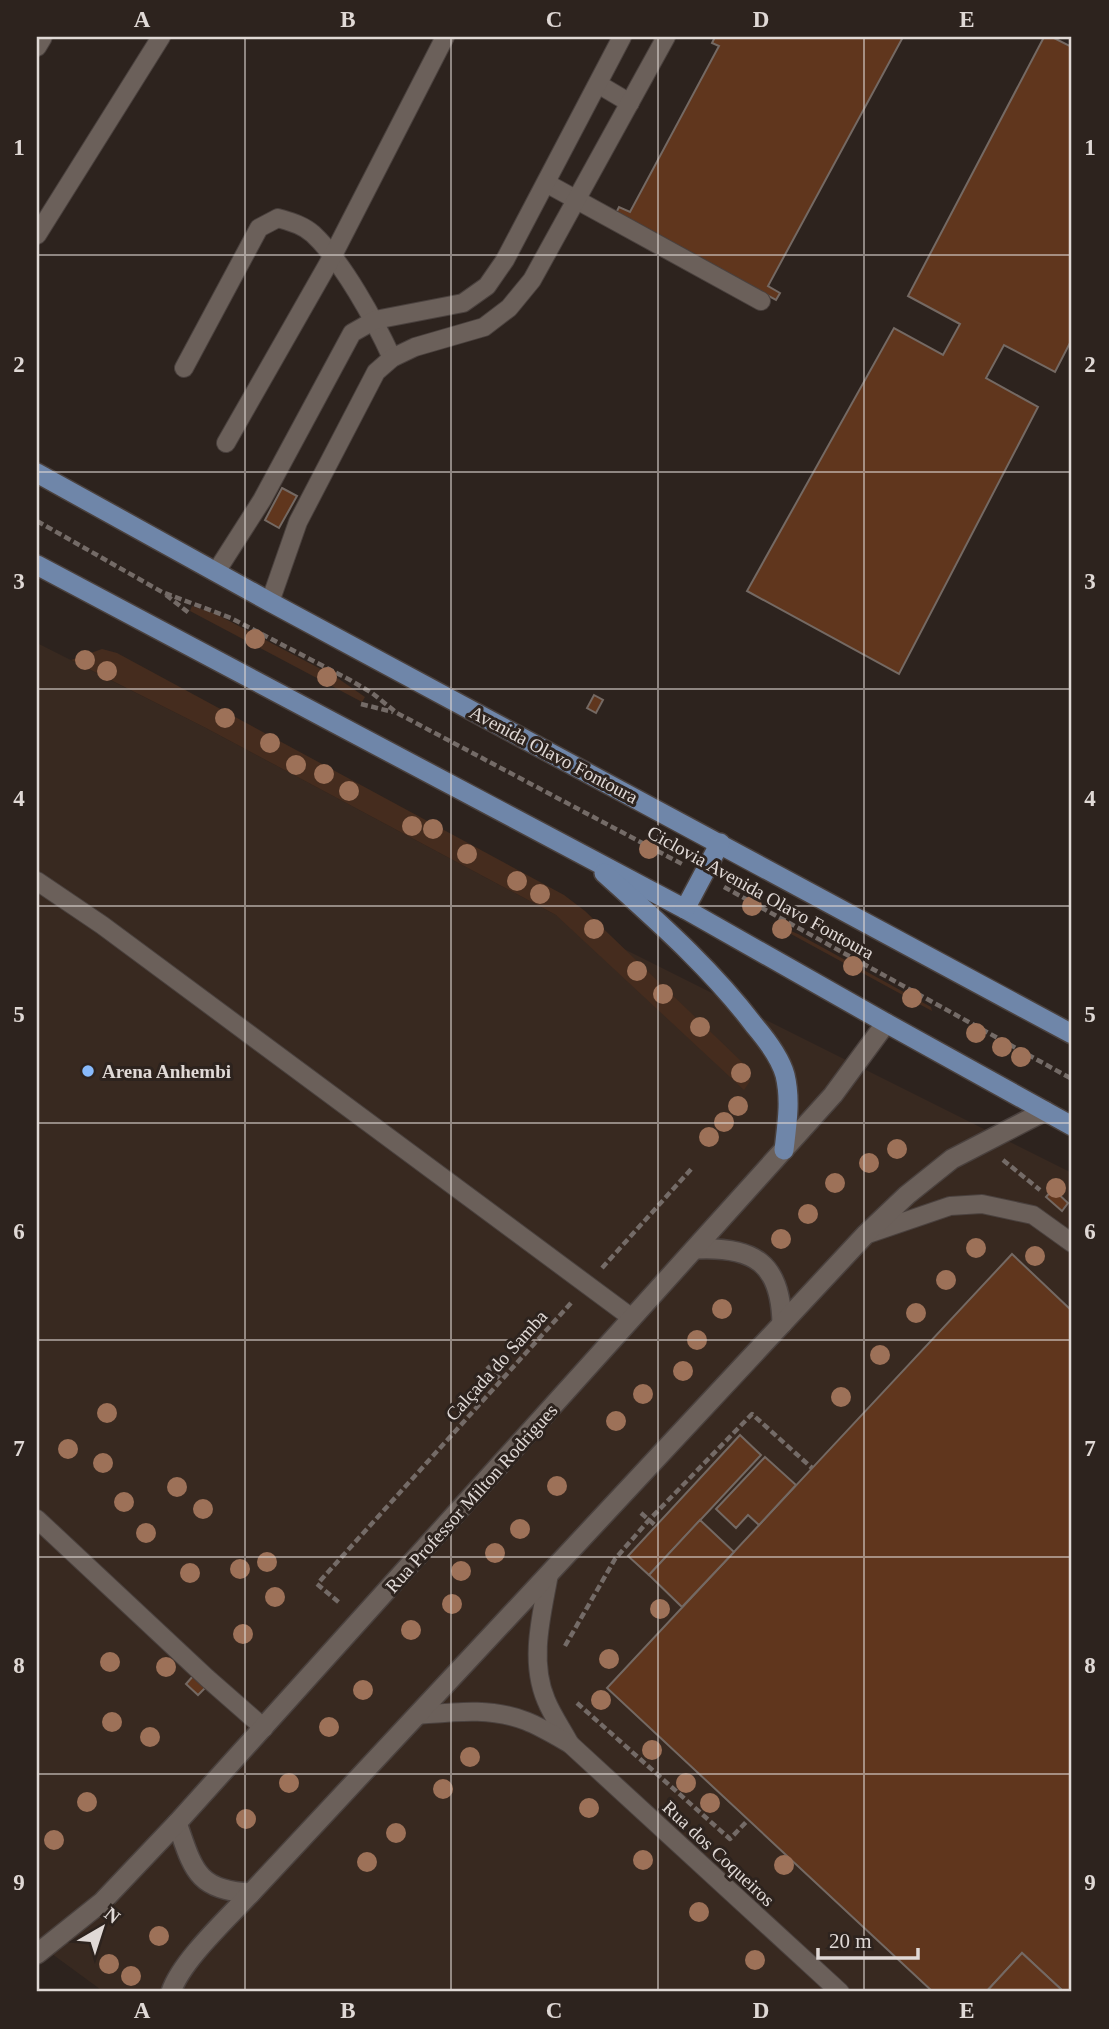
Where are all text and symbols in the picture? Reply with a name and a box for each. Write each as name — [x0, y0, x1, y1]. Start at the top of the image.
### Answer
text: A — [134, 7, 151, 32]
text: B — [340, 7, 356, 32]
text: C — [546, 7, 562, 32]
text: D — [753, 7, 769, 32]
text: E — [959, 7, 975, 32]
text: 1 — [13, 135, 25, 160]
text: 1 — [1084, 135, 1096, 160]
text: 2 — [13, 352, 25, 377]
text: 2 — [1084, 352, 1096, 377]
text: 3 — [13, 569, 25, 594]
text: 3 — [1084, 569, 1096, 594]
street label: Avenida Olavo Fontoura — [466, 701, 642, 808]
text: 4 — [13, 786, 25, 811]
text: 4 — [1084, 786, 1096, 811]
street label: Ciclovia Avenida Olavo Fontoura — [644, 821, 878, 964]
text: 5 — [13, 1002, 25, 1027]
text: 5 — [1084, 1002, 1096, 1027]
place label: Arena Anhembi — [102, 1061, 231, 1082]
marker: Arena Anhembi — [80, 1063, 96, 1079]
text: 6 — [13, 1219, 25, 1244]
text: 6 — [1084, 1219, 1096, 1244]
street label: Calçada do Samba — [441, 1305, 552, 1425]
street label: Rua Professor Milton Rodrigues — [381, 1400, 562, 1597]
text: 7 — [13, 1436, 25, 1461]
text: 7 — [1084, 1436, 1096, 1461]
text: 8 — [13, 1653, 25, 1678]
text: 8 — [1084, 1653, 1096, 1678]
street label: Rua dos Coqueiros — [659, 1796, 779, 1910]
text: 9 — [13, 1870, 25, 1895]
text: 9 — [1084, 1870, 1096, 1895]
north arrow — [66, 1892, 136, 1962]
text: N — [100, 1903, 125, 1928]
scale bar — [818, 1917, 918, 1961]
text: 20 m — [829, 1929, 872, 1953]
text: A — [134, 1998, 151, 2023]
text: B — [340, 1998, 356, 2023]
text: C — [546, 1998, 562, 2023]
text: D — [753, 1998, 769, 2023]
text: E — [959, 1998, 975, 2023]

